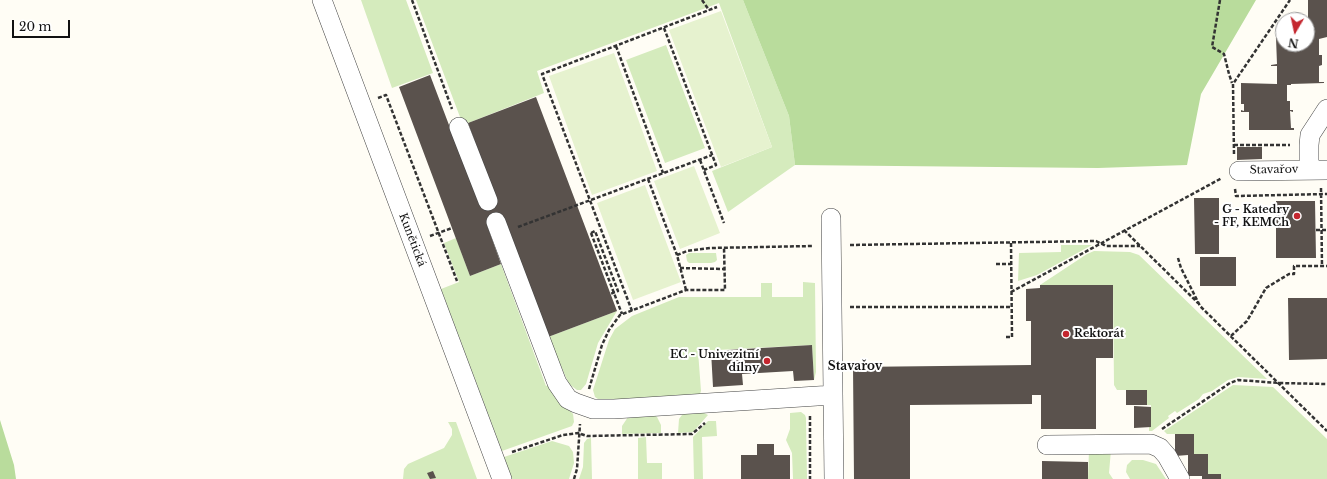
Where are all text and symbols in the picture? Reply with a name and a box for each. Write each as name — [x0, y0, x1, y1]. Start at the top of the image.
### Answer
scale bar — [14, 12, 72, 38]
north arrow — [1275, 12, 1315, 52]
text: 20 m — [19, 19, 51, 34]
text: N — [1287, 35, 1299, 51]
street label: Stavařov — [1250, 163, 1298, 177]
place label: G - Katedry - FF, KEMCh — [1214, 203, 1289, 229]
street label: Kunětická — [396, 211, 428, 269]
marker: G - Katedry - FF, KEMCh — [1292, 211, 1302, 221]
place label: Rektorát — [1074, 327, 1124, 341]
marker: Rektorát — [1061, 329, 1071, 339]
place label: EC - Univezitní dílny — [670, 348, 759, 374]
marker: EC - Univezitní dílny — [762, 356, 772, 366]
district label: Stavařov — [828, 360, 882, 374]

